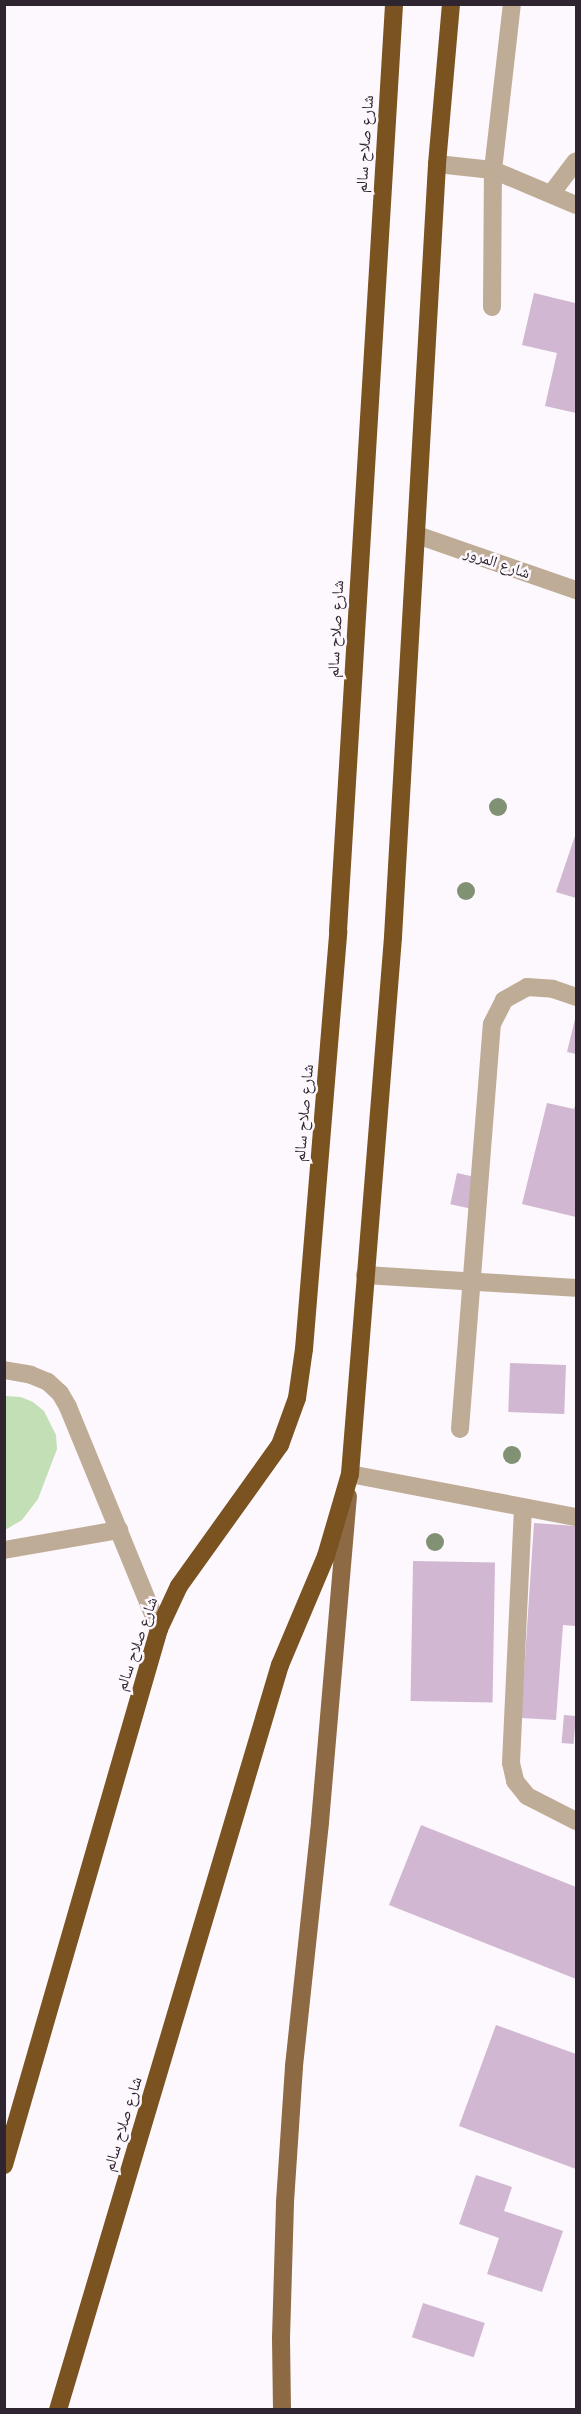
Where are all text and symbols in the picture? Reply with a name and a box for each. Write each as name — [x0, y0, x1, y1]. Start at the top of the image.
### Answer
street label: شارع صلاح سالم — [352, 95, 378, 193]
street label: شارع المرور — [461, 543, 533, 583]
street label: شارع صلاح سالم — [324, 580, 348, 678]
street label: شارع صلاح سالم — [290, 1063, 318, 1163]
street label: شارع صلاح سالم — [112, 1595, 162, 1693]
street label: شارع صلاح سالم — [100, 2074, 146, 2174]

